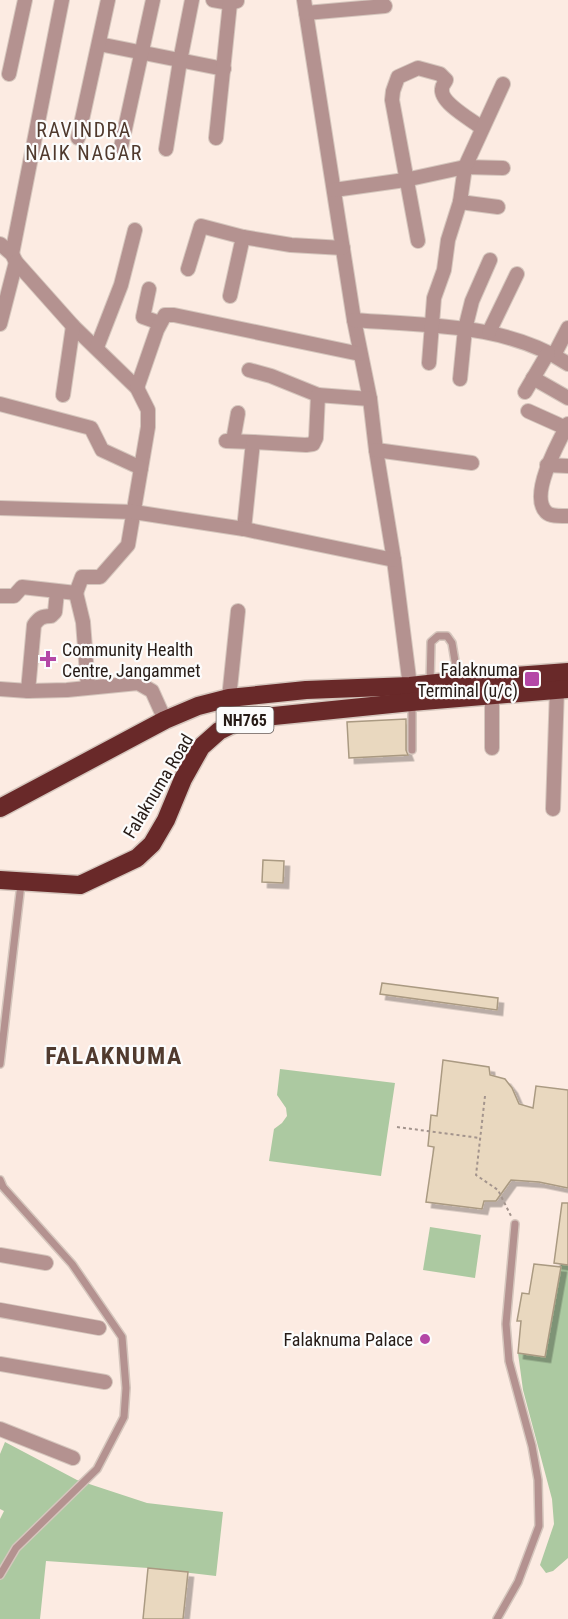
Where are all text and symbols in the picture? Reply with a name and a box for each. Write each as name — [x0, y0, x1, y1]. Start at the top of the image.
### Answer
district label: RAVINDRA NAIK NAGAR — [25, 118, 143, 165]
place label: Community Health Centre, Jangammet — [62, 639, 201, 681]
marker: Community Health Centre, Jangammet — [39, 650, 57, 668]
place label: Falaknuma Terminal (u/c) — [417, 659, 518, 702]
marker: Falaknuma Terminal (u/c) — [523, 670, 541, 688]
road number: NH765 — [216, 707, 274, 733]
street label: Falaknuma Road — [119, 730, 197, 842]
district label: FALAKNUMA — [45, 1042, 183, 1070]
place label: Falaknuma Palace — [283, 1329, 413, 1350]
marker: Falaknuma Palace — [418, 1332, 432, 1346]

